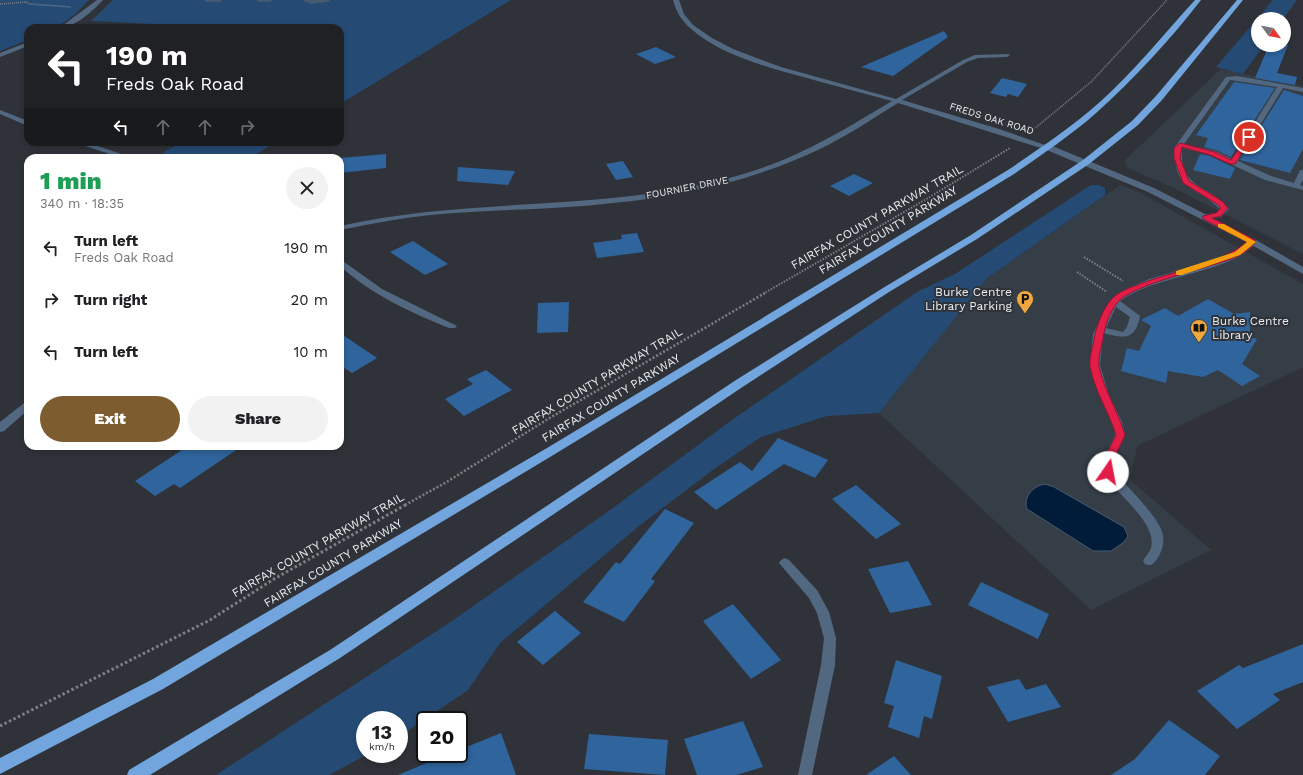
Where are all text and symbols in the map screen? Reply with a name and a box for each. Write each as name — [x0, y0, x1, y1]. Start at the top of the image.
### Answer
north arrow — [1251, 12, 1291, 52]
map controls — [1251, 12, 1291, 52]
text: 190 m — [106, 39, 188, 72]
icon: left — [40, 40, 92, 92]
text: Freds Oak Road — [106, 73, 244, 94]
street label: FREDS OAK ROAD — [948, 100, 1035, 137]
icon: left — [110, 116, 132, 138]
icon: ahead — [152, 116, 174, 138]
icon: ahead — [194, 116, 216, 138]
icon: right — [236, 116, 258, 138]
pin — [1232, 120, 1266, 154]
icon: arrive — [1238, 126, 1260, 148]
street label: FAIRFAX COUNTY PARKWAY TRAIL — [788, 161, 966, 273]
text: 1 min — [40, 167, 102, 195]
button: close — [286, 167, 328, 209]
street label: FOURNIER DRIVE — [645, 174, 729, 201]
street label: FAIRFAX COUNTY PARKWAY — [816, 183, 960, 277]
text: 340 m · 18:35 — [40, 196, 124, 211]
text: Turn left — [74, 232, 138, 250]
icon: left — [40, 237, 62, 259]
text: 190 m — [284, 239, 328, 257]
text: Freds Oak Road — [74, 250, 174, 265]
place label: Burke Centre Library Parking — [925, 285, 1013, 313]
icon: right — [40, 289, 62, 311]
parking icon: Burke Centre Library Parking — [1015, 289, 1035, 314]
text: Turn right — [74, 291, 147, 309]
text: 20 m — [291, 291, 328, 309]
place label: Burke Centre Library — [1212, 314, 1289, 342]
library icon: Burke Centre Library — [1189, 318, 1209, 343]
street label: FAIRFAX COUNTY PARKWAY TRAIL — [509, 324, 685, 438]
icon: left — [40, 341, 62, 363]
text: Turn left — [74, 343, 138, 361]
text: 10 m — [293, 343, 328, 361]
street label: FAIRFAX COUNTY PARKWAY — [539, 351, 683, 445]
button: Exit — [40, 396, 180, 442]
button: Share — [188, 396, 328, 442]
position arrow — [1087, 451, 1129, 493]
street label: FAIRFAX COUNTY PARKWAY TRAIL — [229, 489, 407, 601]
street label: FAIRFAX COUNTY PARKWAY — [261, 516, 405, 610]
speed limit sign: 20 — [416, 711, 468, 763]
text: 13 — [372, 720, 392, 744]
text: km/h — [369, 741, 395, 752]

